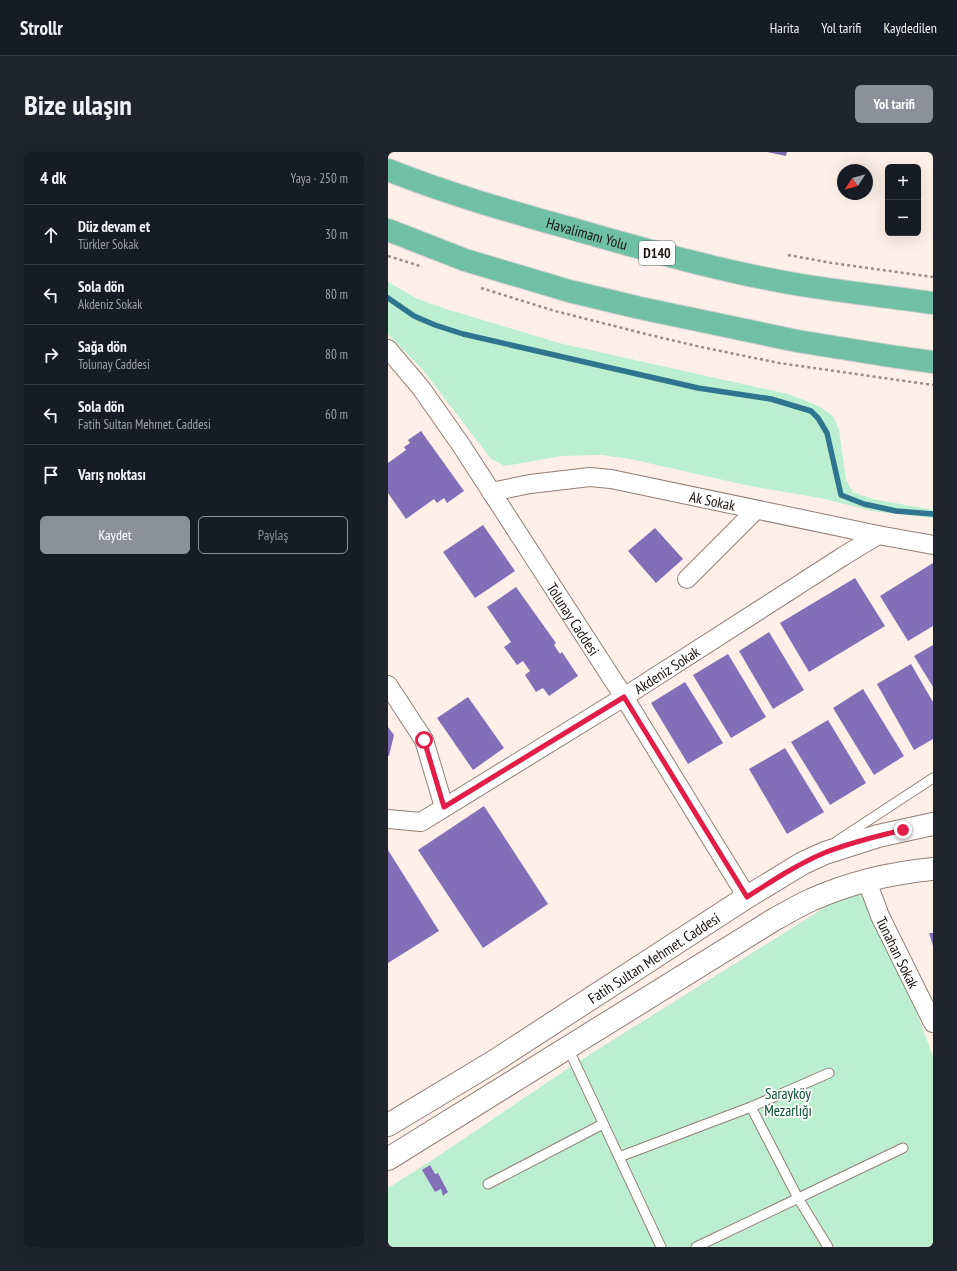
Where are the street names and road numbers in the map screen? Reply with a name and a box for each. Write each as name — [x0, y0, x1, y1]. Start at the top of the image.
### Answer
street label: Havalimanı Yolu — [544, 213, 630, 254]
road number: D140 — [639, 241, 675, 265]
street label: Ak Sokak — [688, 486, 737, 514]
street label: Tolunay Caddesi — [543, 579, 604, 659]
street label: Akdeniz Sokak — [630, 642, 703, 698]
street label: Fatih Sultan Mehmet. Caddesi — [584, 908, 723, 1007]
street label: Tunahan Sokak — [872, 913, 924, 992]

